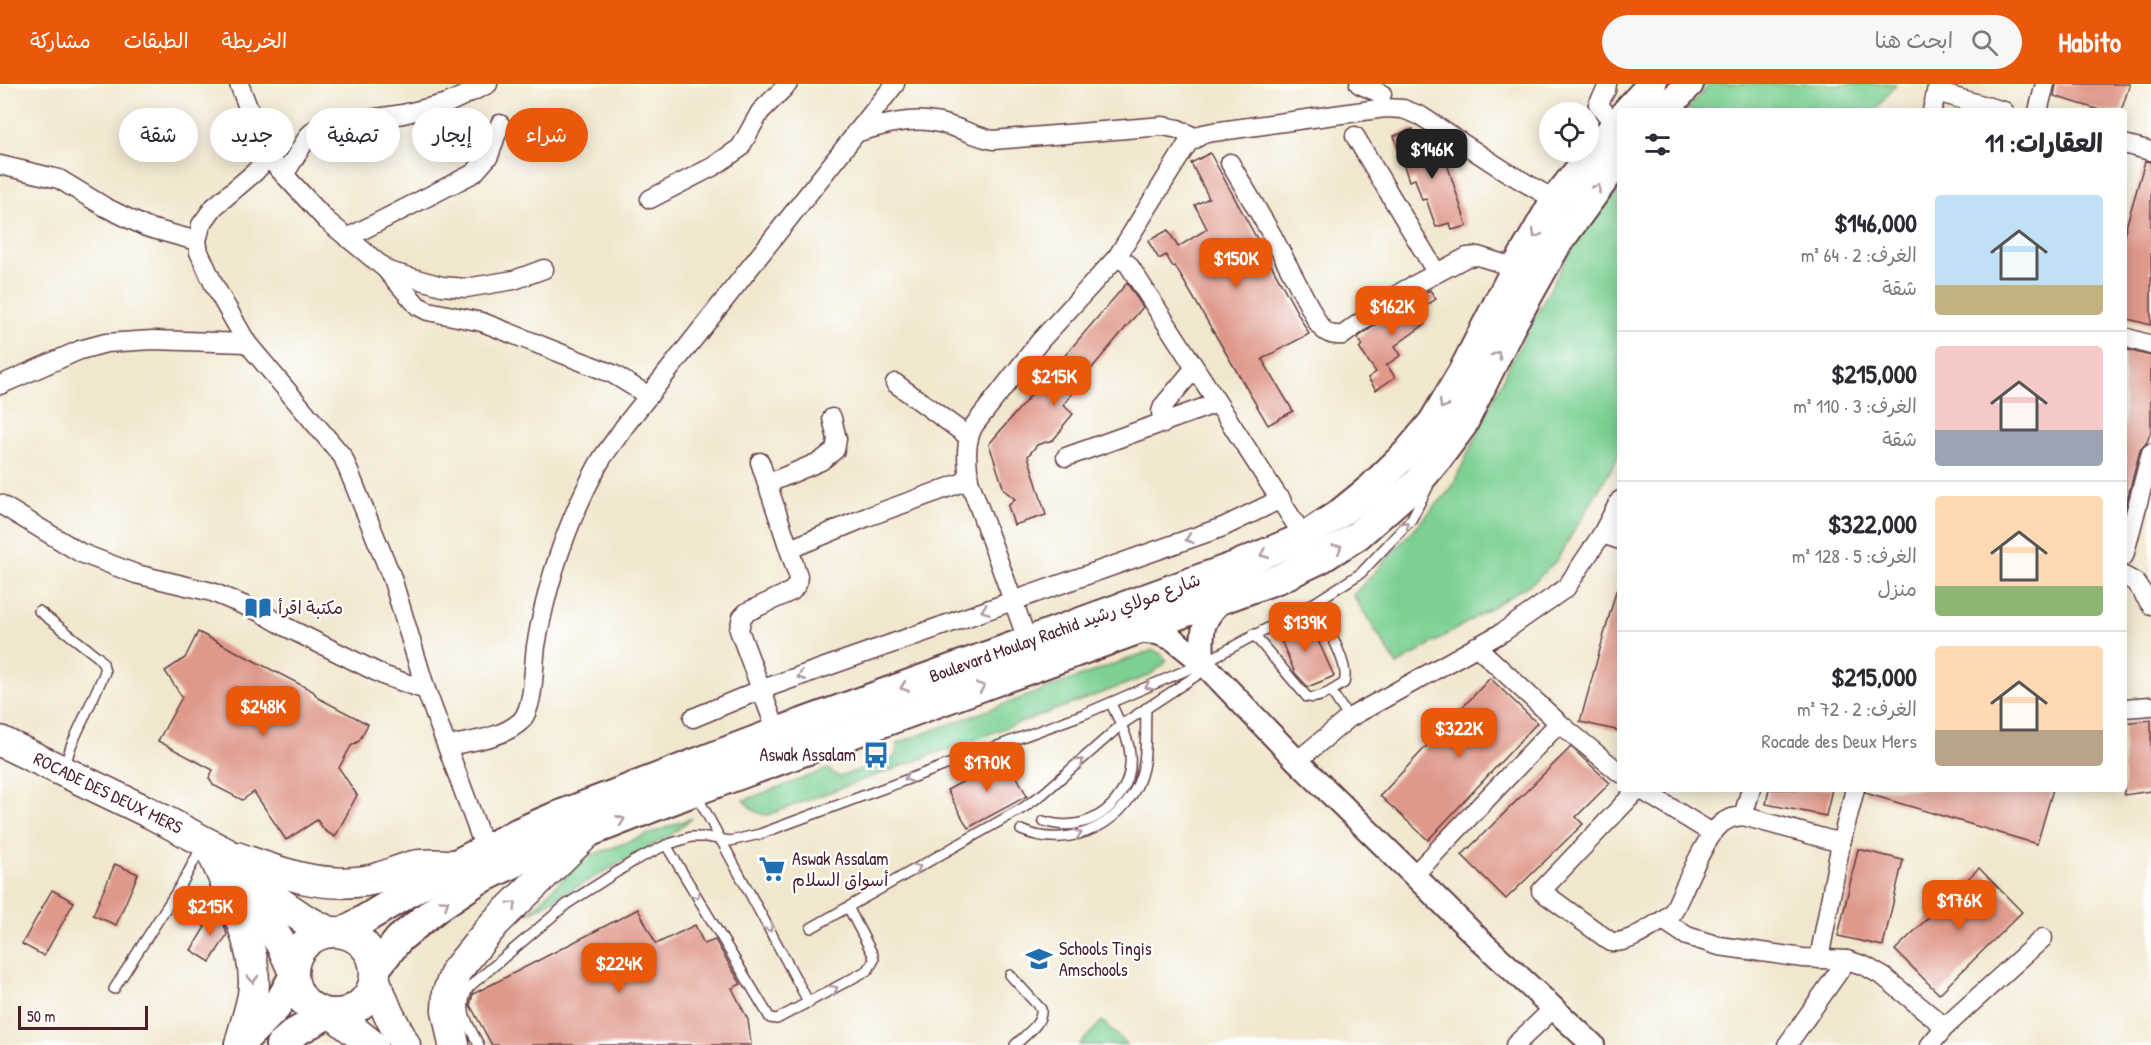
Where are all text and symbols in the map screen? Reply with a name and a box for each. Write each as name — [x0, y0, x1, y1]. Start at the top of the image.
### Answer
search box — [1602, 15, 2022, 69]
text: Habito — [2058, 23, 2121, 61]
text: ابحث هنا — [1875, 25, 1953, 55]
text: مشاركة — [30, 26, 91, 55]
text: الطبقات — [124, 26, 189, 55]
text: الخريطة — [222, 26, 287, 55]
icon: search — [1968, 26, 2001, 59]
map controls — [1539, 102, 1599, 162]
button: locate — [1539, 102, 1599, 162]
chip: شقة — [119, 108, 198, 162]
chip: جديد — [210, 108, 294, 162]
chip: تصفية — [306, 108, 400, 162]
chip: إيجار — [412, 108, 493, 162]
chip: شراء — [505, 108, 588, 162]
text: العقارات: 11 — [1985, 125, 2103, 160]
icon: filters — [1641, 128, 1674, 161]
pin: $146K — [1390, 129, 1474, 180]
text: $146K — [1410, 135, 1454, 162]
one-way arrow — [1590, 183, 1601, 194]
text: $146,000 — [1834, 205, 1917, 240]
icon: home — [1983, 219, 2055, 291]
one-way arrow — [1532, 228, 1543, 238]
pin: $150K — [1194, 238, 1278, 289]
text: الغرف: 2 · 64 m² — [1801, 241, 1917, 268]
text: $150K — [1213, 244, 1259, 271]
text: شقة — [1882, 274, 1917, 301]
pin: $162K — [1350, 286, 1434, 337]
text: $162K — [1369, 292, 1415, 319]
one-way arrow — [1490, 350, 1502, 361]
pin: $215K — [1012, 356, 1096, 407]
text: $215,000 — [1831, 356, 1917, 391]
text: $215K — [1031, 362, 1077, 389]
icon: home — [1983, 370, 2055, 442]
text: الغرف: 3 · 110 m² — [1793, 392, 1917, 419]
one-way arrow — [1438, 399, 1450, 409]
text: شقة — [1882, 425, 1917, 452]
text: $322,000 — [1828, 506, 1917, 541]
icon: home — [1983, 520, 2055, 592]
one-way arrow — [1398, 521, 1409, 532]
one-way arrow — [1184, 531, 1195, 544]
text: الغرف: 5 · 128 m² — [1792, 542, 1917, 569]
one-way arrow — [1332, 544, 1343, 555]
one-way arrow — [1259, 547, 1270, 559]
street label: Boulevard Moulay Rachid شارع مولاي رشيد — [926, 567, 1204, 689]
text: منزل — [1878, 575, 1917, 602]
library icon: مكتبة اقرأ — [243, 593, 273, 623]
place label: مكتبة اقرأ — [278, 595, 343, 620]
pin: $139K — [1263, 602, 1347, 653]
one-way arrow — [980, 603, 991, 616]
text: $139K — [1283, 608, 1327, 635]
text: $215,000 — [1831, 659, 1917, 694]
one-way arrow — [797, 668, 807, 681]
icon: home — [1983, 670, 2055, 742]
one-way arrow — [899, 679, 909, 692]
one-way arrow — [1144, 679, 1155, 691]
one-way arrow — [975, 682, 986, 695]
pin: $248K — [221, 686, 305, 737]
text: $248K — [240, 692, 286, 719]
text: الغرف: 2 · 72 m² — [1797, 695, 1917, 722]
pin: $322K — [1417, 708, 1501, 759]
text: $322K — [1435, 714, 1483, 741]
text: Rocade des Deux Mers — [1762, 727, 1917, 754]
bus stop icon: Aswak Assalam — [861, 740, 891, 770]
place label: Aswak Assalam — [760, 742, 856, 767]
pin: $170K — [945, 742, 1029, 793]
street label: ROCADE DES DEUX MERS — [30, 746, 187, 839]
text: $170K — [964, 748, 1010, 775]
one-way arrow — [1073, 758, 1084, 769]
one-way arrow — [903, 771, 914, 783]
one-way arrow — [615, 814, 626, 827]
one-way arrow — [1073, 829, 1083, 842]
place label: Aswak Assalam أسواق السلام — [792, 846, 889, 894]
supermarket icon: Aswak Assalam أسواق السلام — [757, 854, 787, 884]
one-way arrow — [911, 864, 921, 875]
pin: $176K — [1917, 880, 2001, 931]
pin: $215K — [168, 886, 252, 937]
text: $176K — [1936, 886, 1982, 913]
one-way arrow — [689, 889, 700, 899]
text: $215K — [187, 892, 233, 919]
one-way arrow — [438, 899, 449, 910]
one-way arrow — [505, 902, 516, 913]
one-way arrow — [762, 922, 773, 933]
place label: Schools Tingis Amschools — [1059, 936, 1152, 982]
pin: $224K — [577, 943, 661, 994]
school or university icon: Schools Tingis Amschools — [1024, 944, 1054, 974]
text: $224K — [596, 949, 642, 976]
one-way arrow — [246, 975, 259, 984]
one-way arrow — [828, 985, 839, 996]
scale bar — [18, 1003, 148, 1030]
text: 50 m — [27, 1005, 56, 1027]

